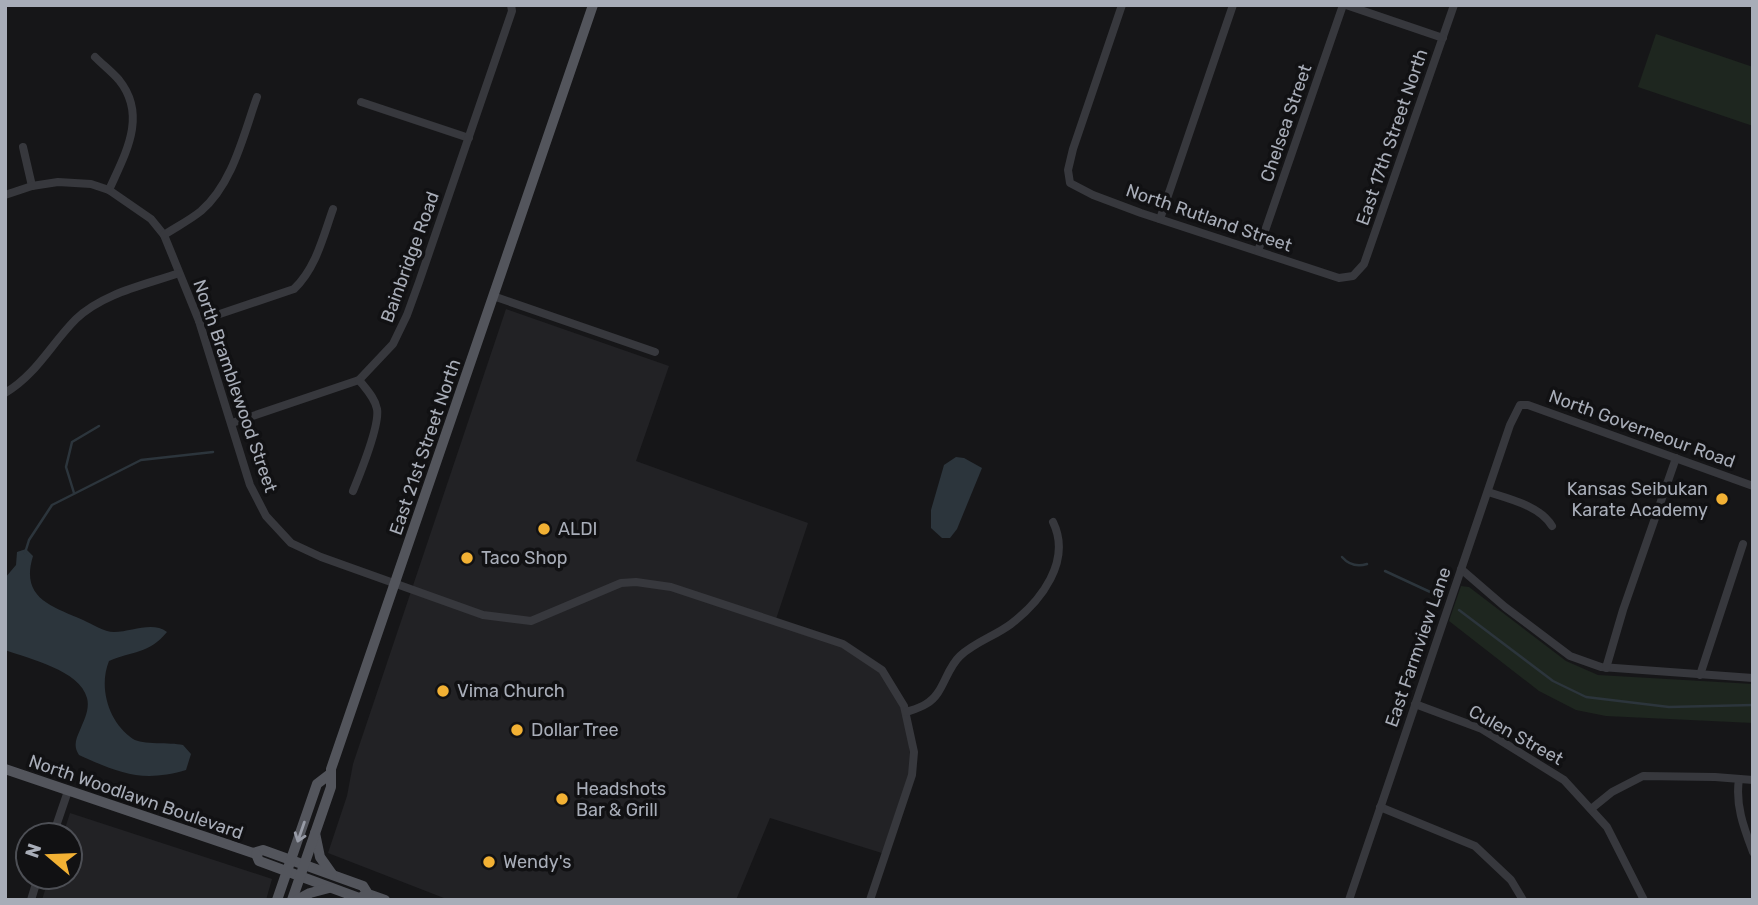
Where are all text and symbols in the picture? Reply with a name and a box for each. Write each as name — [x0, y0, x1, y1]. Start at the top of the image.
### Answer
street label: East 17th Street North — [1351, 46, 1433, 228]
street label: Chelsea Street — [1256, 61, 1316, 185]
street label: North Rutland Street — [1123, 179, 1295, 257]
street label: Bainbridge Road — [376, 189, 444, 325]
street label: North Bramblewood Street — [188, 277, 282, 495]
street label: East 21st Street North — [385, 356, 465, 538]
street label: North Governeour Road — [1546, 385, 1738, 473]
place label: Kansas Seibukan Karate Academy — [1567, 478, 1708, 521]
marker: Kansas Seibukan Karate Academy — [1714, 491, 1730, 507]
place label: ALDI — [558, 518, 598, 540]
marker: ALDI — [536, 521, 552, 537]
place label: Taco Shop — [481, 547, 568, 569]
marker: Taco Shop — [459, 550, 475, 566]
street label: East Farmview Lane — [1380, 564, 1456, 730]
place label: Vima Church — [457, 680, 565, 702]
marker: Vima Church — [435, 683, 451, 699]
street label: Culen Street — [1465, 700, 1567, 770]
place label: Dollar Tree — [531, 719, 619, 741]
marker: Dollar Tree — [509, 722, 525, 738]
street label: North Woodlawn Boulevard — [26, 750, 246, 844]
place label: Headshots Bar & Grill — [576, 778, 666, 821]
marker: Headshots Bar & Grill — [554, 791, 570, 807]
north arrow — [14, 821, 84, 891]
one-way arrow — [294, 821, 306, 843]
text: N — [20, 840, 46, 861]
place label: Wendy's — [503, 851, 571, 873]
marker: Wendy's — [481, 854, 497, 870]

